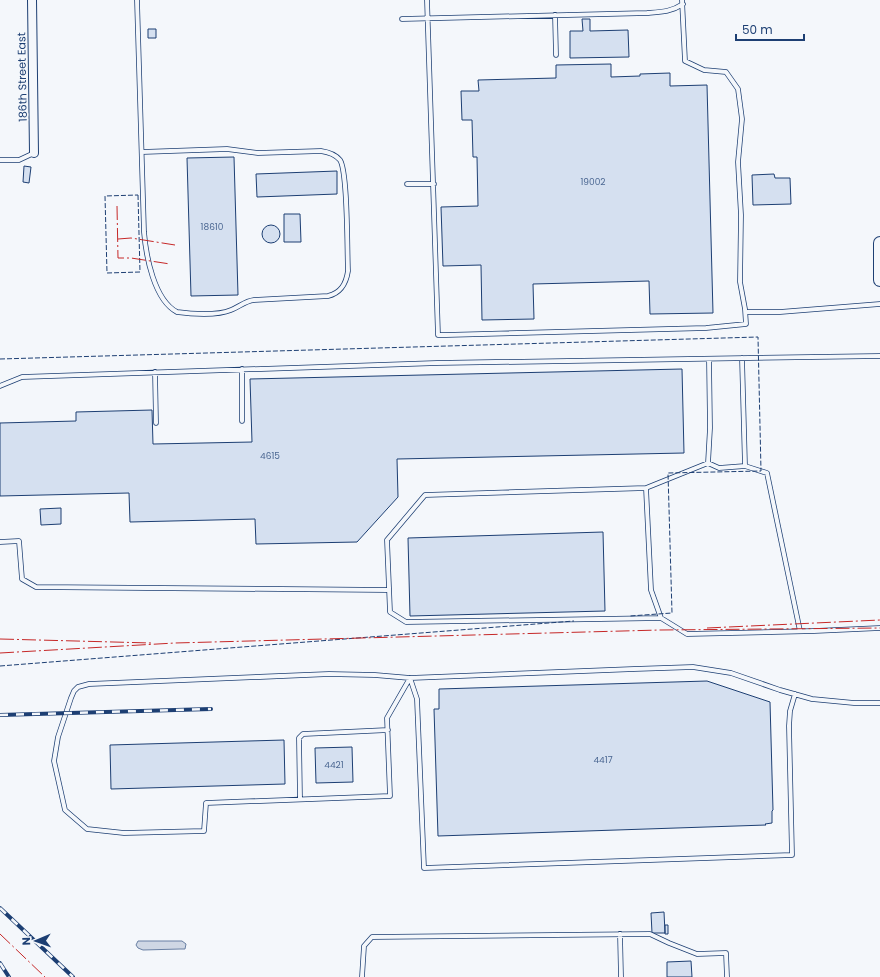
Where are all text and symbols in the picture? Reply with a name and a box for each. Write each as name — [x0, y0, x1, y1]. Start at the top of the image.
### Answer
scale bar — [736, 16, 804, 42]
text: 50 m — [742, 21, 773, 38]
street label: 186th Street East — [13, 32, 31, 122]
house number: 19002 — [580, 176, 606, 188]
house number: 18610 — [201, 221, 224, 233]
house number: 4615 — [260, 450, 280, 462]
house number: 4417 — [593, 754, 613, 766]
house number: 4421 — [324, 759, 344, 771]
north arrow — [16, 921, 56, 961]
text: N — [18, 937, 34, 946]

